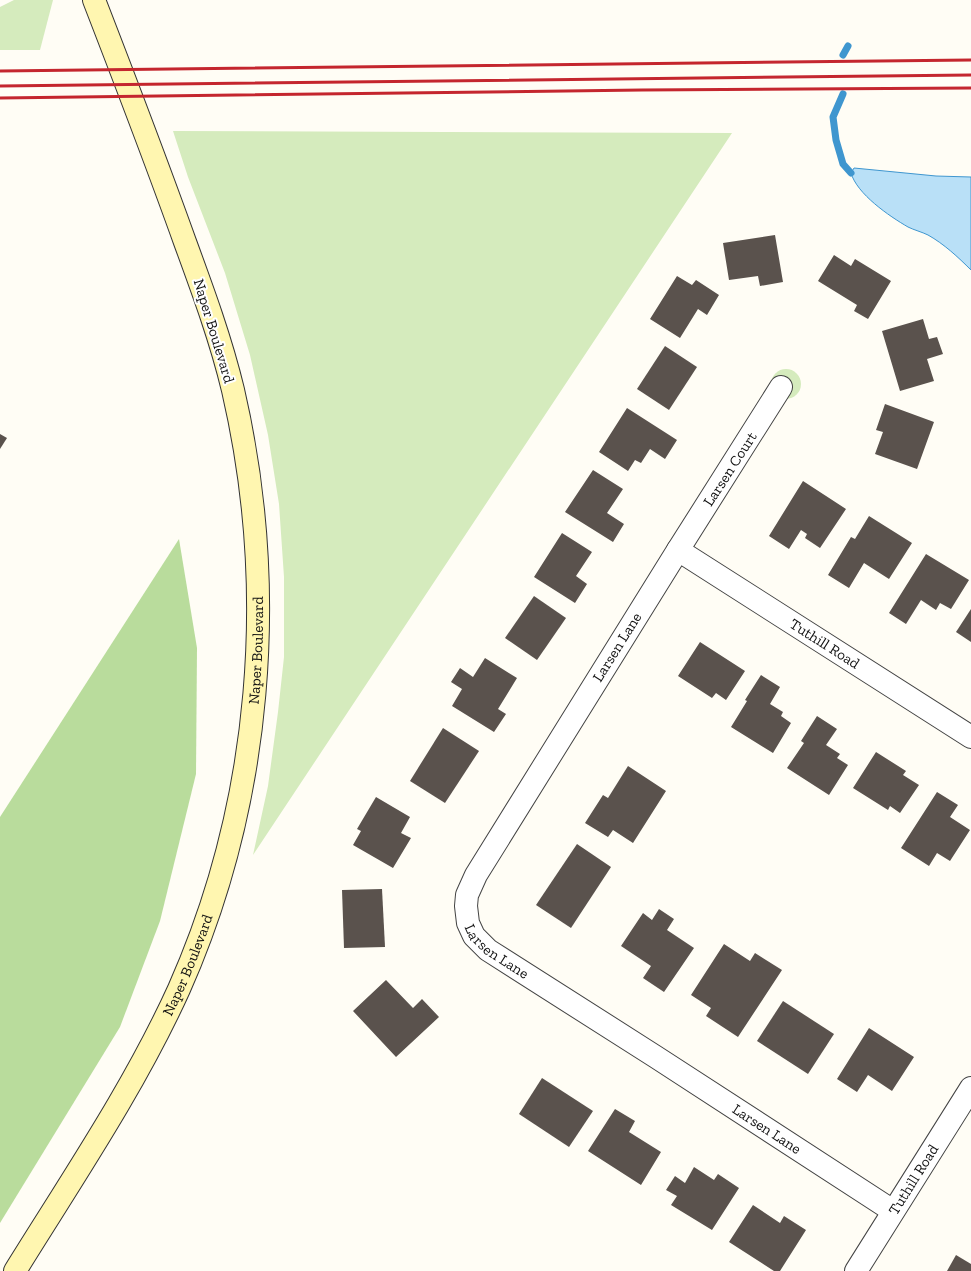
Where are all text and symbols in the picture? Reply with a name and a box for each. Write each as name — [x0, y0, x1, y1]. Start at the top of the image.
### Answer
street label: Naper Boulevard — [190, 277, 239, 386]
street label: Larsen Court — [699, 428, 761, 510]
street label: Naper Boulevard — [244, 595, 267, 705]
street label: Larsen Lane — [589, 609, 645, 685]
street label: Tuthill Road — [786, 615, 864, 673]
street label: Naper Boulevard — [159, 911, 217, 1019]
street label: Larsen Lane — [461, 921, 532, 983]
street label: Larsen Lane — [729, 1100, 805, 1158]
street label: Tuthill Road — [885, 1140, 943, 1218]

